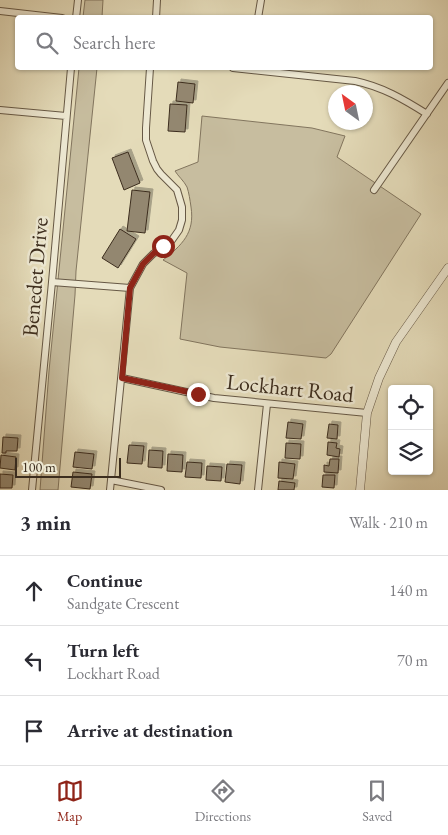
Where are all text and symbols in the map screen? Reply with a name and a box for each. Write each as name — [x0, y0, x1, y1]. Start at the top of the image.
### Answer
search box — [15, 15, 433, 70]
icon: search — [33, 29, 61, 57]
text: Search here — [73, 30, 155, 55]
north arrow — [328, 85, 373, 130]
street label: Benedet Drive — [15, 216, 55, 338]
route start — [152, 235, 175, 258]
street label: Lockhart Road — [225, 367, 356, 409]
route end — [187, 383, 210, 406]
map controls — [388, 385, 433, 475]
button: locate — [388, 385, 433, 430]
button: layers — [388, 430, 433, 475]
scale bar — [15, 455, 121, 478]
text: 100 m — [22, 458, 56, 476]
text: 3 min — [20, 509, 71, 536]
text: Walk · 210 m — [349, 512, 428, 533]
text: Continue — [67, 568, 142, 593]
icon: ahead — [20, 577, 48, 605]
text: 140 m — [389, 580, 428, 601]
text: Sandgate Crescent — [67, 593, 179, 614]
text: Turn left — [67, 638, 139, 663]
icon: left — [20, 647, 48, 675]
text: 70 m — [397, 650, 428, 671]
text: Lockhart Road — [67, 663, 160, 684]
icon: arrive — [20, 717, 48, 745]
text: Arrive at destination — [67, 718, 233, 743]
tab: Map — [56, 777, 84, 825]
tab: Directions — [195, 777, 251, 825]
tab: Saved — [362, 777, 392, 825]

